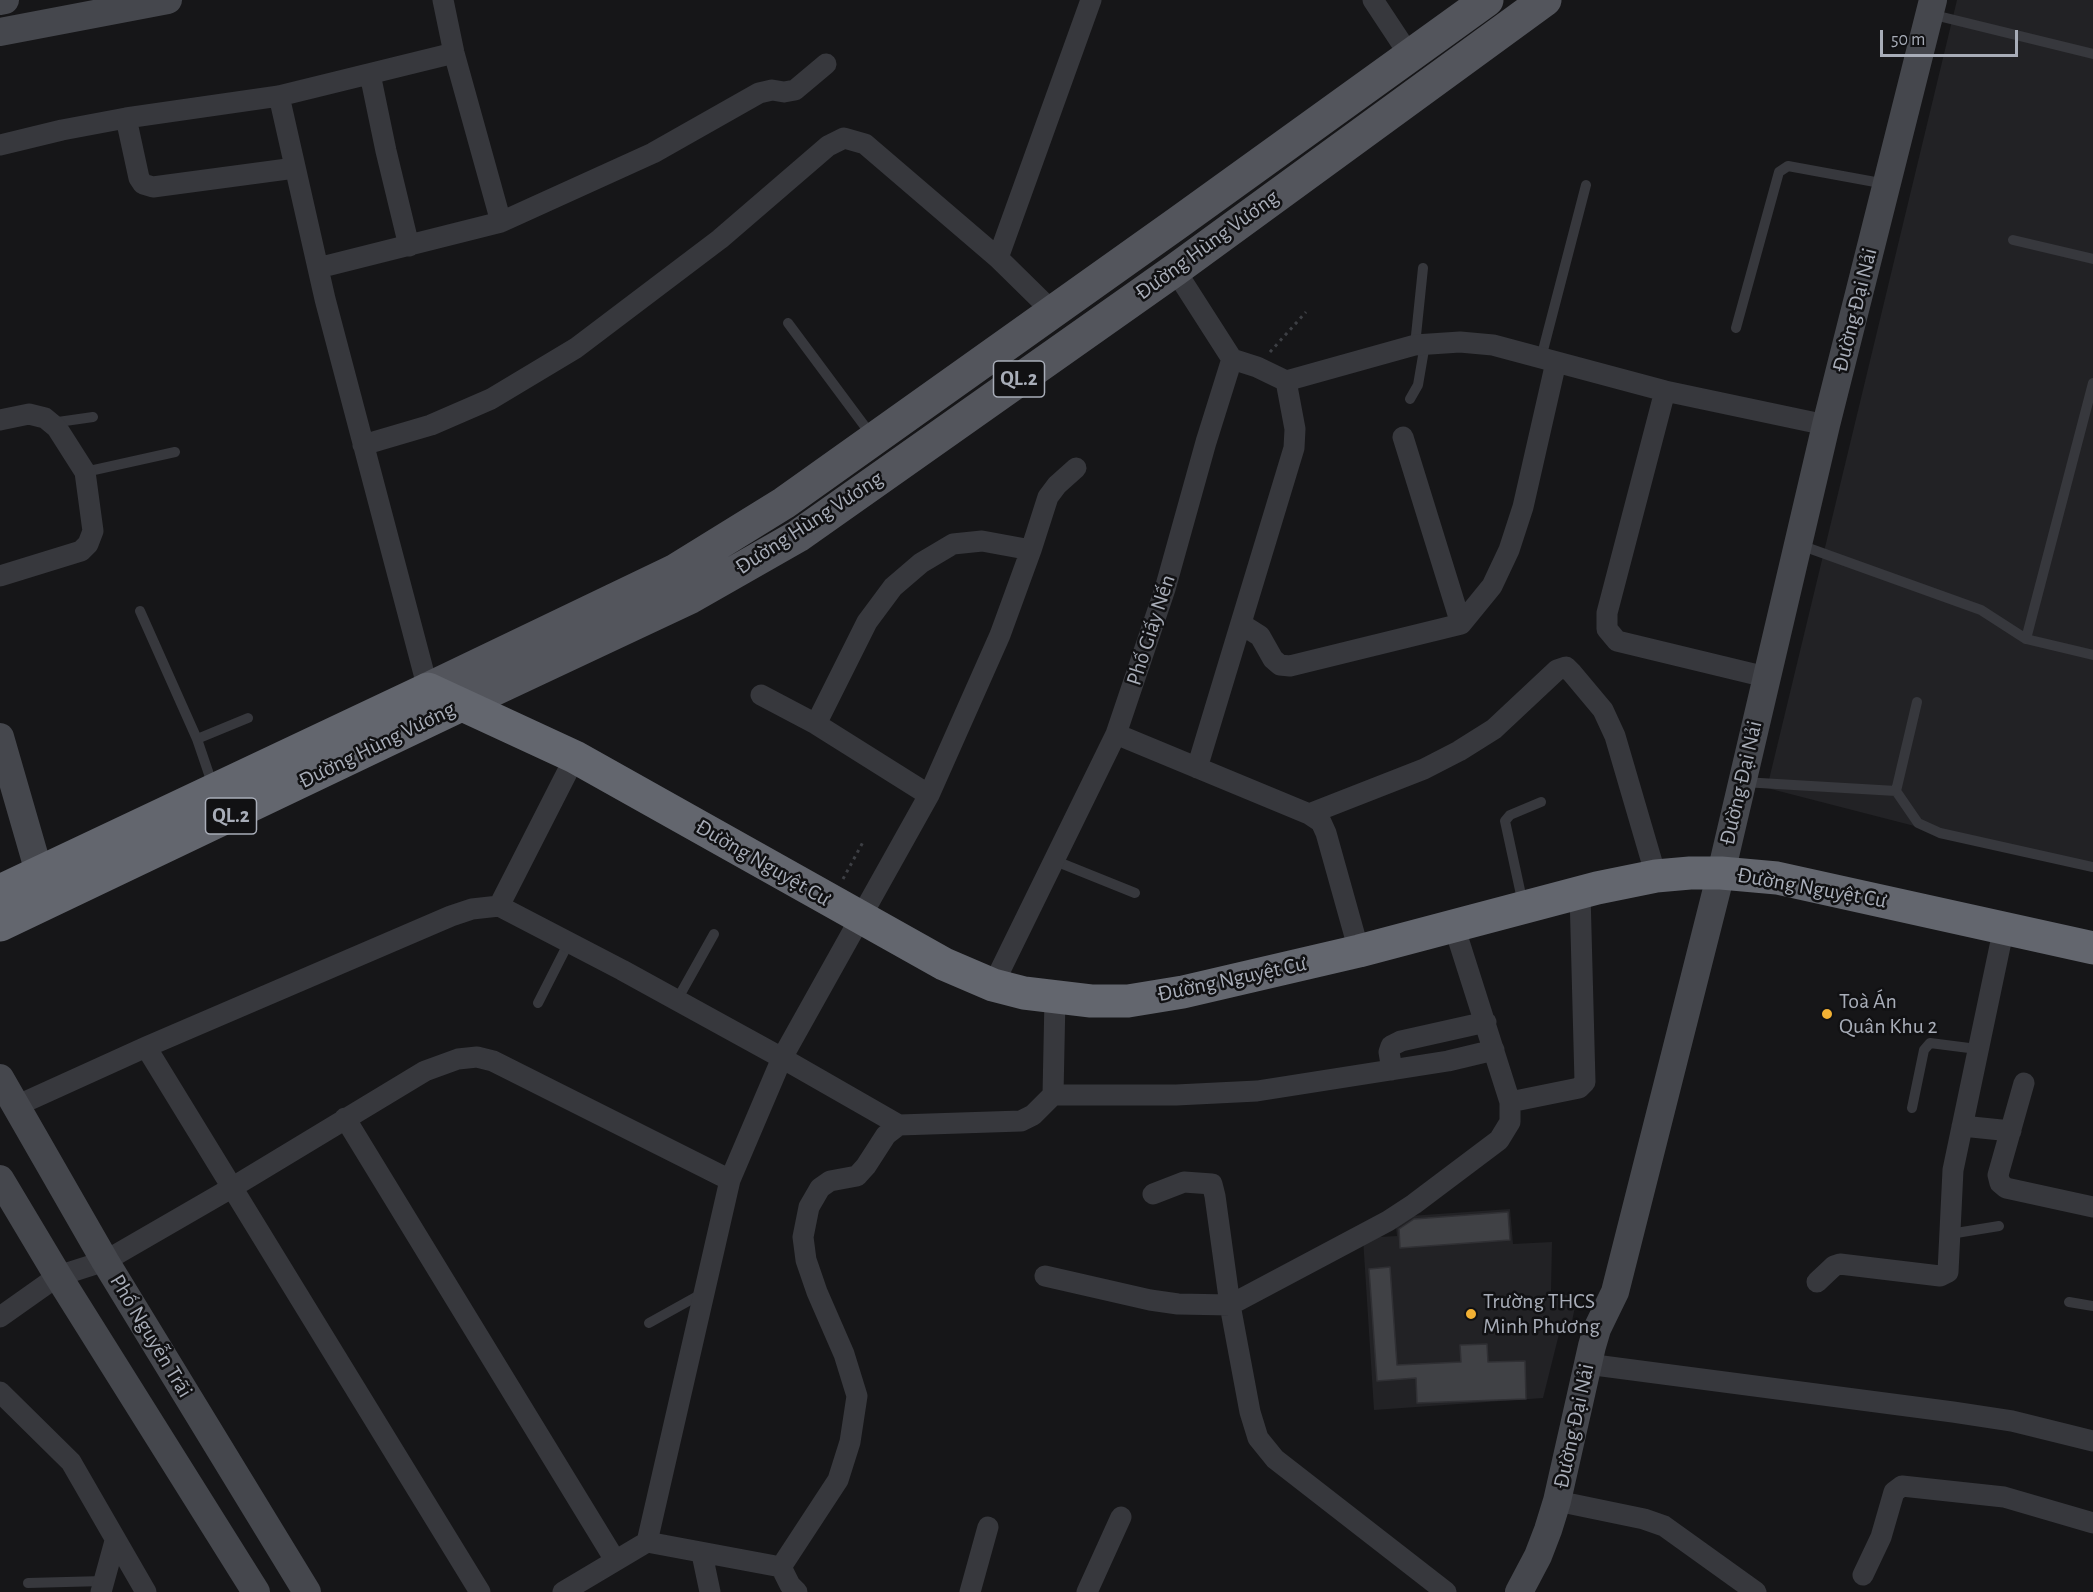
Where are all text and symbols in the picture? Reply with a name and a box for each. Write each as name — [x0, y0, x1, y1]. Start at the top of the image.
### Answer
scale bar — [1883, 18, 2021, 56]
text: 50 m — [1891, 31, 1925, 49]
street label: Đường Hùng Vương — [1130, 184, 1284, 306]
street label: Đường Đại Nải — [1827, 245, 1883, 375]
road number: QL.2 — [994, 361, 1044, 397]
street label: Đường Hùng Vương — [730, 465, 888, 581]
street label: Phố Giấy Nến — [1121, 571, 1181, 689]
street label: Đường Hùng Vương — [294, 696, 460, 794]
street label: Đường Đại Nải — [1714, 718, 1768, 848]
road number: QL.2 — [206, 798, 256, 834]
street label: Đường Nguyệt Cư — [691, 814, 835, 912]
street label: Đường Nguyệt Cư — [1735, 862, 1889, 914]
street label: Đường Nguyệt Cư — [1155, 950, 1309, 1008]
place label: Toà Án Quân Khu 2 — [1839, 988, 1938, 1040]
marker: Toà Án Quân Khu 2 — [1820, 1007, 1834, 1021]
street label: Phố Nguyễn Trãi — [104, 1269, 198, 1403]
place label: Trường THCS Minh Phương — [1483, 1288, 1600, 1340]
marker: Trường THCS Minh Phương — [1464, 1307, 1478, 1321]
street label: Đường Đại Nải — [1548, 1361, 1600, 1491]

